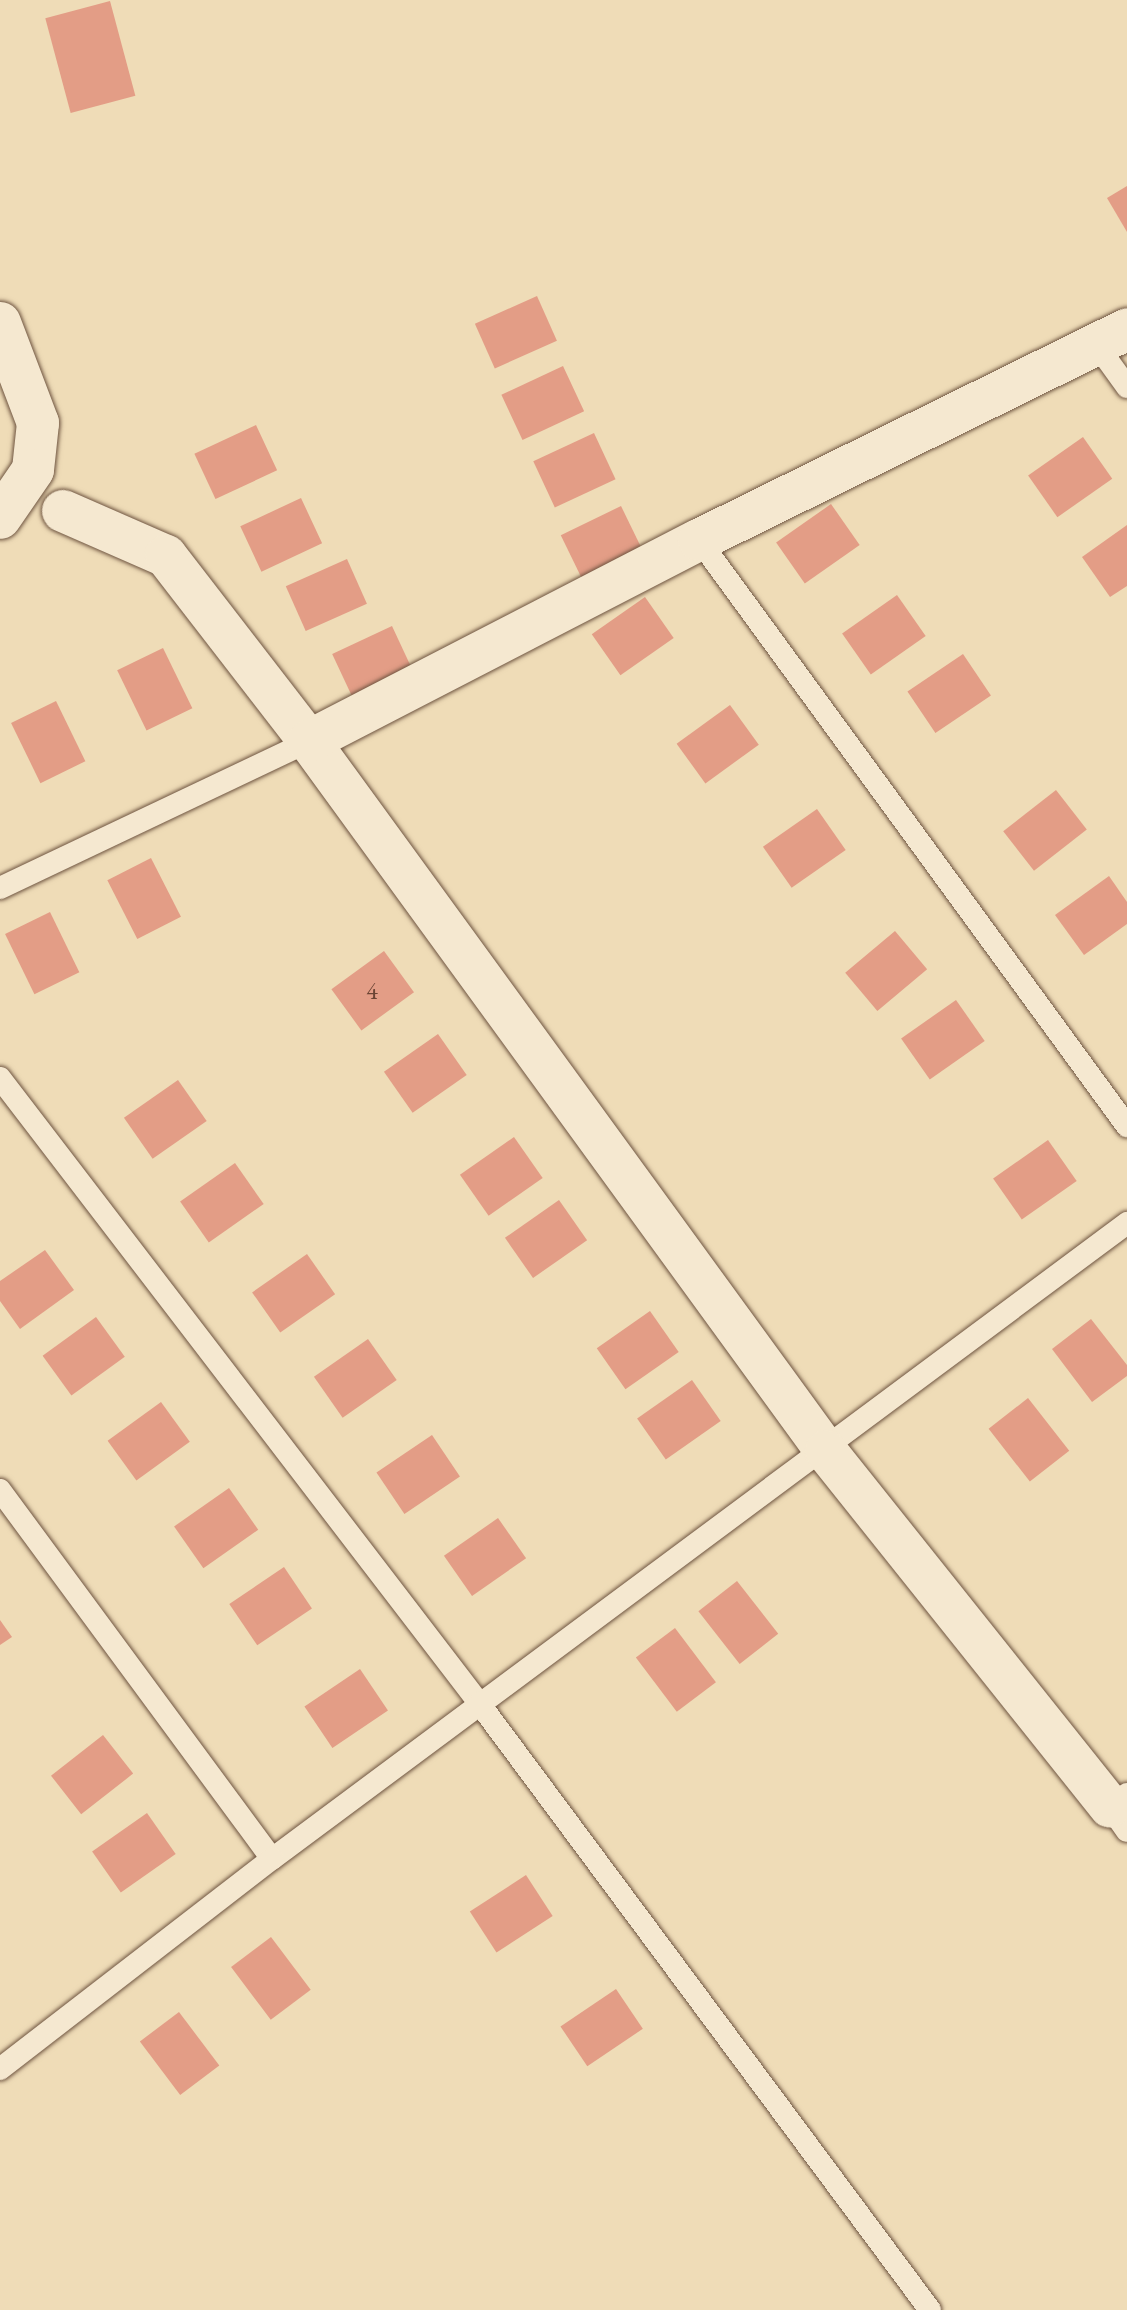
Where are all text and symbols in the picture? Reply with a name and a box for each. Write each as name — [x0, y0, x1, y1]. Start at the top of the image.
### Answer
house number: 4 — [366, 977, 378, 1005]

